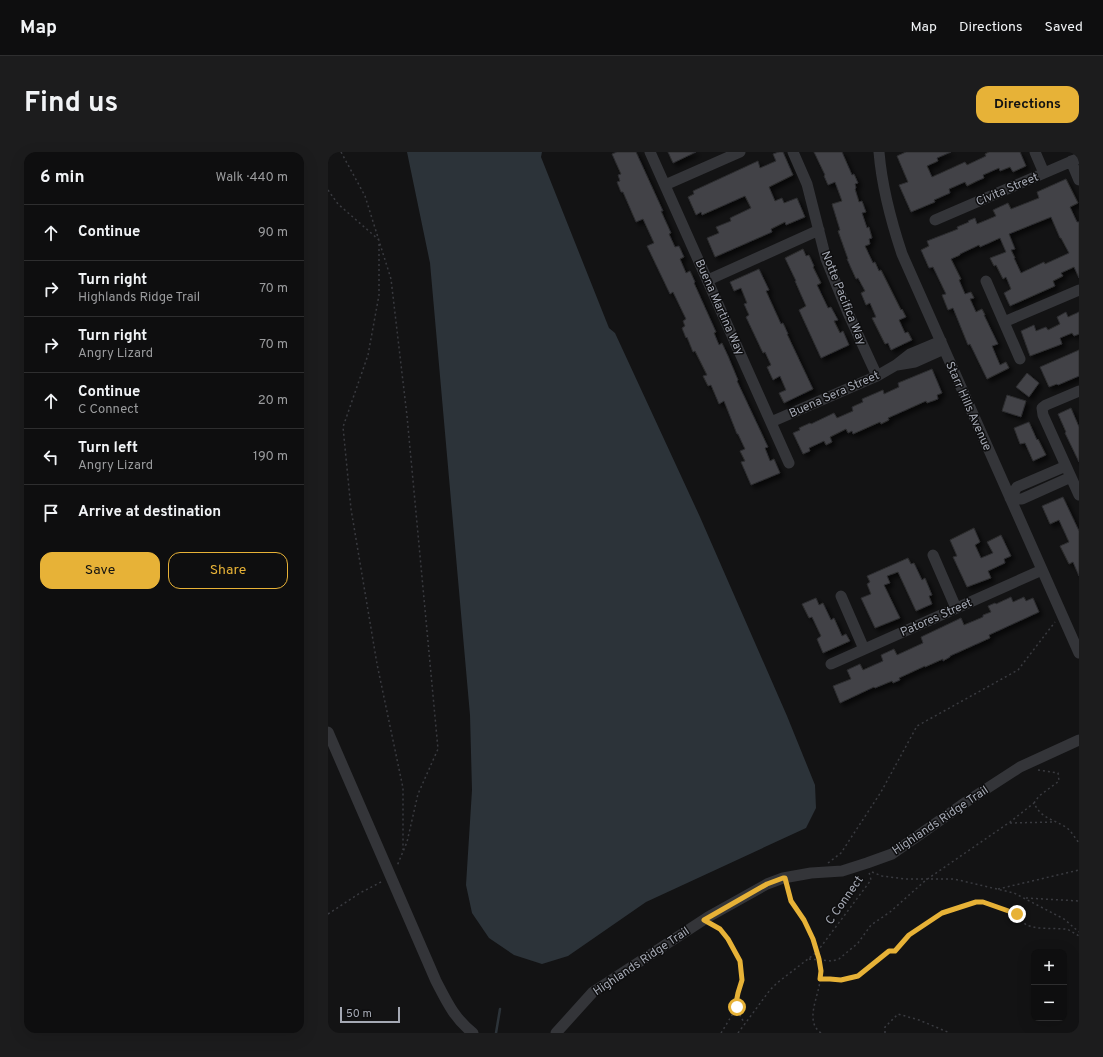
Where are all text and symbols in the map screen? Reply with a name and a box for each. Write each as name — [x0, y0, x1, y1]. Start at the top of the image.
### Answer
text: Map — [20, 16, 57, 40]
text: Map — [911, 19, 937, 36]
text: Directions — [959, 19, 1023, 36]
text: Saved — [1045, 19, 1083, 36]
text: Find us — [24, 86, 118, 122]
button: Directions — [976, 86, 1079, 123]
text: 6 min — [40, 167, 84, 189]
text: Walk · 440 m — [216, 170, 288, 186]
street label: Civita Street — [974, 170, 1041, 210]
icon: ahead — [40, 222, 62, 244]
text: Continue — [78, 223, 140, 242]
text: 90 m — [258, 225, 288, 241]
street label: Notte Pacifica Way — [817, 249, 869, 348]
street label: Buena Martina Way — [691, 257, 747, 358]
text: Turn right — [78, 271, 147, 290]
icon: right — [40, 278, 62, 300]
text: 70 m — [259, 281, 288, 297]
text: Highlands Ridge Trail — [78, 290, 200, 306]
text: Turn right — [78, 327, 147, 346]
icon: right — [40, 334, 62, 356]
text: 70 m — [259, 337, 288, 353]
text: Angry Lizard — [78, 346, 153, 362]
street label: Starr Hills Avenue — [941, 359, 995, 453]
street label: Buena Sera Street — [787, 368, 882, 422]
text: Continue — [78, 383, 140, 402]
icon: ahead — [40, 390, 62, 412]
text: 20 m — [258, 393, 288, 409]
text: C Connect — [78, 402, 139, 418]
text: Turn left — [78, 439, 138, 458]
icon: left — [40, 446, 62, 468]
text: 190 m — [253, 449, 288, 465]
text: Angry Lizard — [78, 458, 153, 474]
icon: arrive — [40, 502, 62, 524]
text: Arrive at destination — [78, 503, 221, 522]
button: Save — [40, 552, 160, 589]
button: Share — [168, 552, 288, 589]
street label: Patores Street — [898, 595, 975, 641]
street label: Highlands Ridge Trail — [889, 783, 992, 859]
street label: C Connect — [822, 873, 867, 928]
route end — [1008, 905, 1026, 923]
street label: Highlands Ridge Trail — [590, 924, 693, 1000]
map controls — [1031, 949, 1067, 1021]
button: + — [1031, 949, 1067, 985]
button: − — [1031, 985, 1067, 1021]
route start — [728, 998, 746, 1016]
scale bar — [340, 1005, 400, 1024]
text: 50 m — [346, 1007, 372, 1021]

